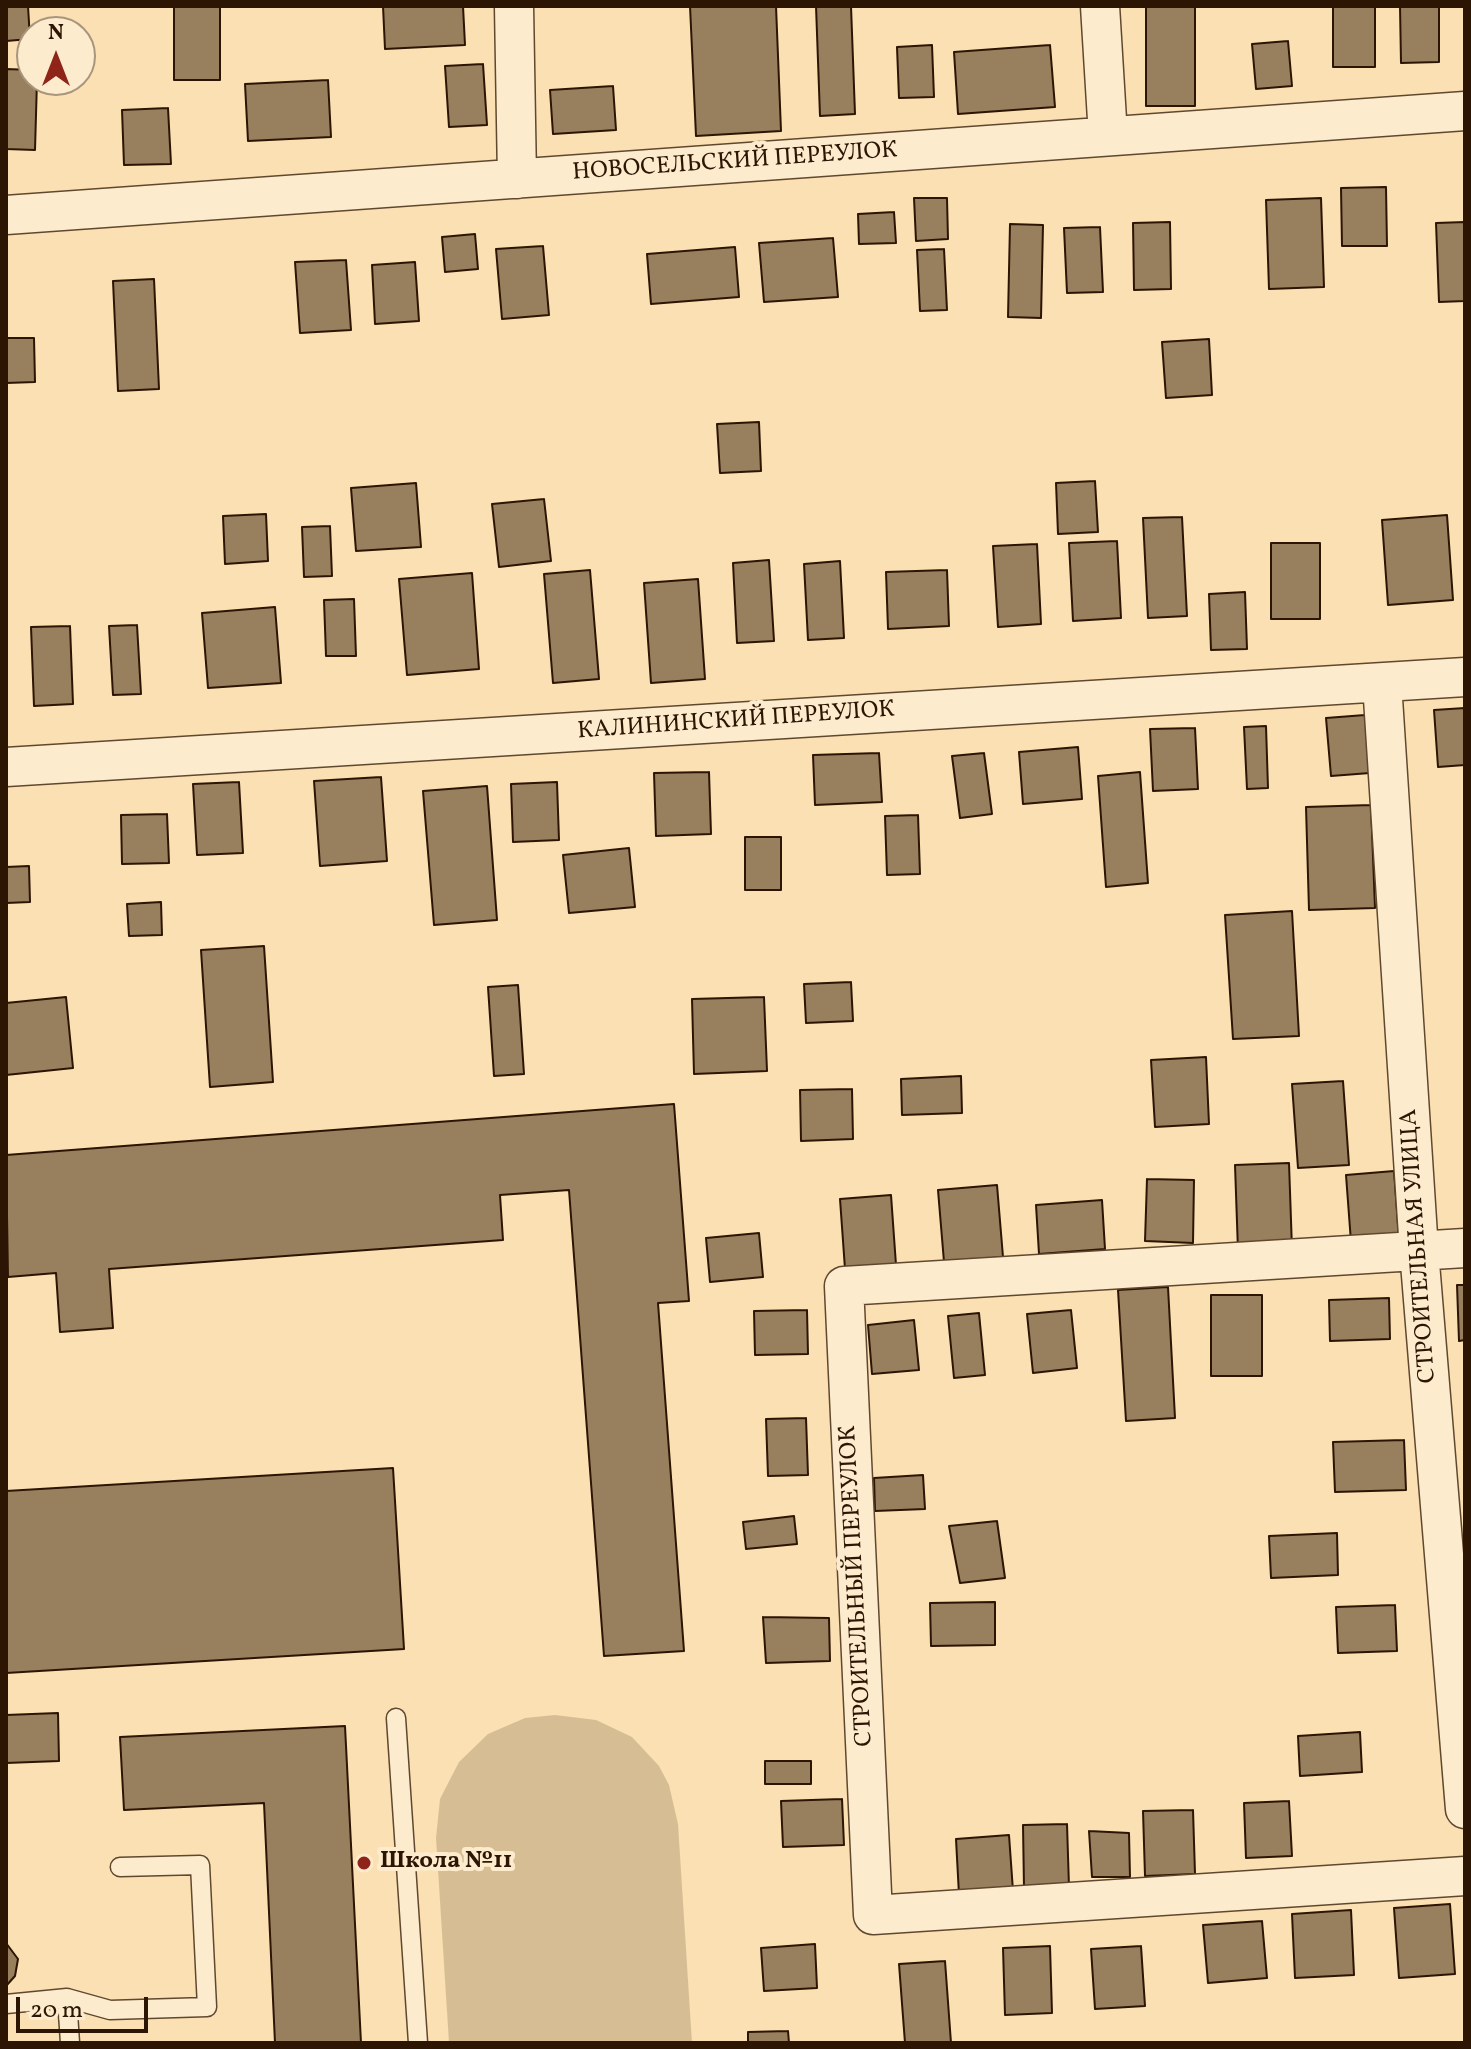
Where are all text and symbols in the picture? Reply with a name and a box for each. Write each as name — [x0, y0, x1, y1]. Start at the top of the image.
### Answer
north arrow — [16, 16, 96, 96]
text: N — [48, 18, 64, 49]
street label: НОВОСЕЛЬСКИЙ ПЕРЕУЛОК — [572, 137, 898, 189]
street label: КАЛИНИНСКИЙ ПЕРЕУЛОК — [576, 697, 896, 747]
street label: СТРОИТЕЛЬНАЯ УЛИЦА — [1396, 1108, 1444, 1384]
street label: СТРОИТЕЛЬНЫЙ ПЕРЕУЛОК — [835, 1425, 881, 1747]
place label: Школа №11 — [380, 1849, 512, 1877]
marker: Школа №11 — [355, 1854, 373, 1872]
scale bar — [20, 1981, 152, 2031]
text: 20 m — [30, 1994, 83, 2028]

